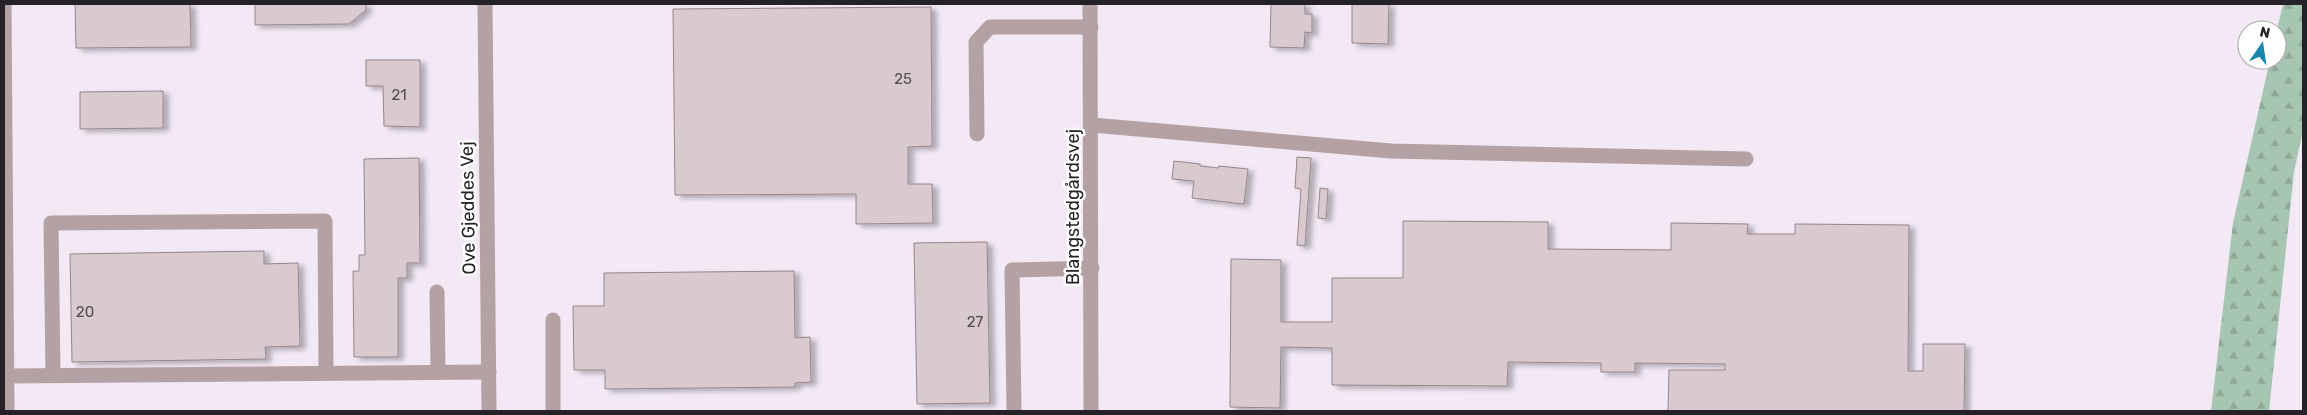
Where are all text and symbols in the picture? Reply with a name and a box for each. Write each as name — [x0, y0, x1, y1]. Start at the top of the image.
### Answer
north arrow — [2237, 20, 2287, 70]
text: N — [2258, 23, 2272, 42]
house number: 25 — [894, 70, 912, 88]
house number: 21 — [391, 86, 407, 104]
street label: Blangstedgårdsvej — [1062, 129, 1084, 285]
street label: Ove Gjeddes Vej — [456, 141, 480, 275]
house number: 20 — [76, 303, 94, 321]
house number: 27 — [967, 313, 984, 331]

